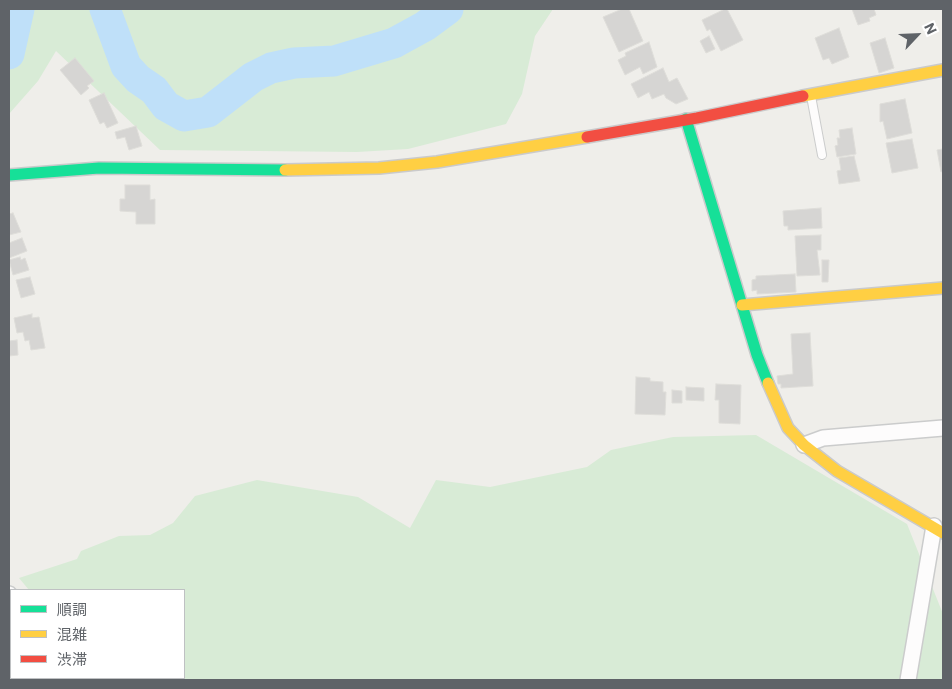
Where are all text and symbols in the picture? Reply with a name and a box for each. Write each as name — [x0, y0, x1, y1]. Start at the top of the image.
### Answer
north arrow — [892, 10, 942, 60]
text: N — [921, 20, 941, 37]
legend — [10, 589, 185, 679]
text: 順調 — [57, 600, 87, 618]
text: 混雑 — [57, 625, 87, 643]
text: 渋滞 — [57, 650, 87, 668]

